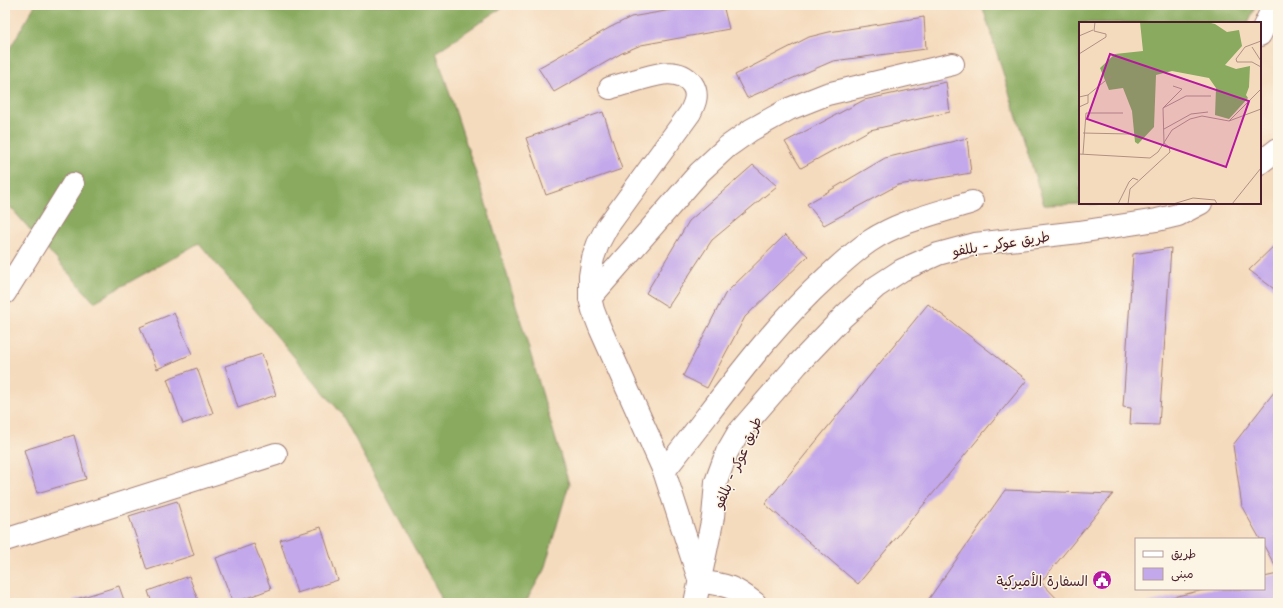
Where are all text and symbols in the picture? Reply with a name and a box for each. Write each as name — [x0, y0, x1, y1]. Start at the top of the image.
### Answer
inset map — [1079, 22, 1261, 204]
street label: طريق عوكر - بللفو — [950, 225, 1051, 261]
street label: طريق عوكر - بللفو — [707, 413, 767, 512]
legend — [1135, 538, 1265, 590]
text: طريق — [1171, 544, 1196, 562]
text: مبنى — [1171, 564, 1194, 582]
public building icon: السفارة الأميركية — [1091, 569, 1113, 591]
place label: السفارة الأميركية — [996, 570, 1088, 591]

